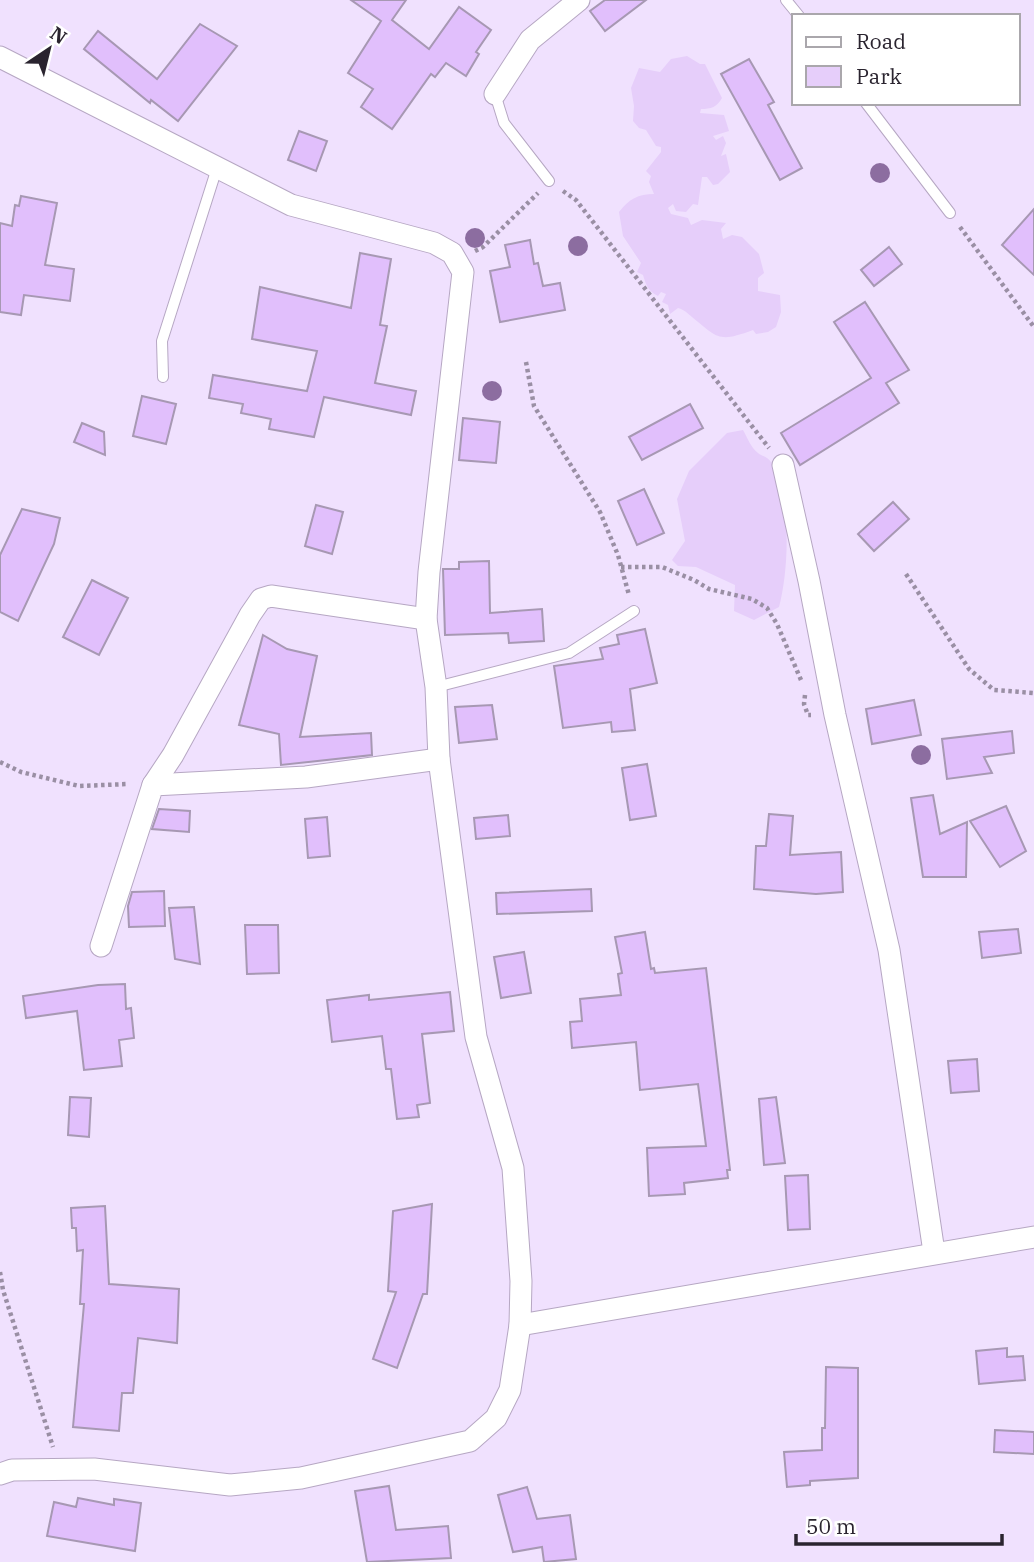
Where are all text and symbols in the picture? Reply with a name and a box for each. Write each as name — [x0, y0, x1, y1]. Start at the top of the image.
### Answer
north arrow — [14, 14, 84, 84]
legend — [792, 14, 1020, 105]
text: N — [46, 21, 72, 49]
text: Road — [856, 27, 906, 55]
text: Park — [856, 62, 903, 90]
scale bar — [796, 1502, 1002, 1546]
text: 50 m — [806, 1512, 856, 1540]

